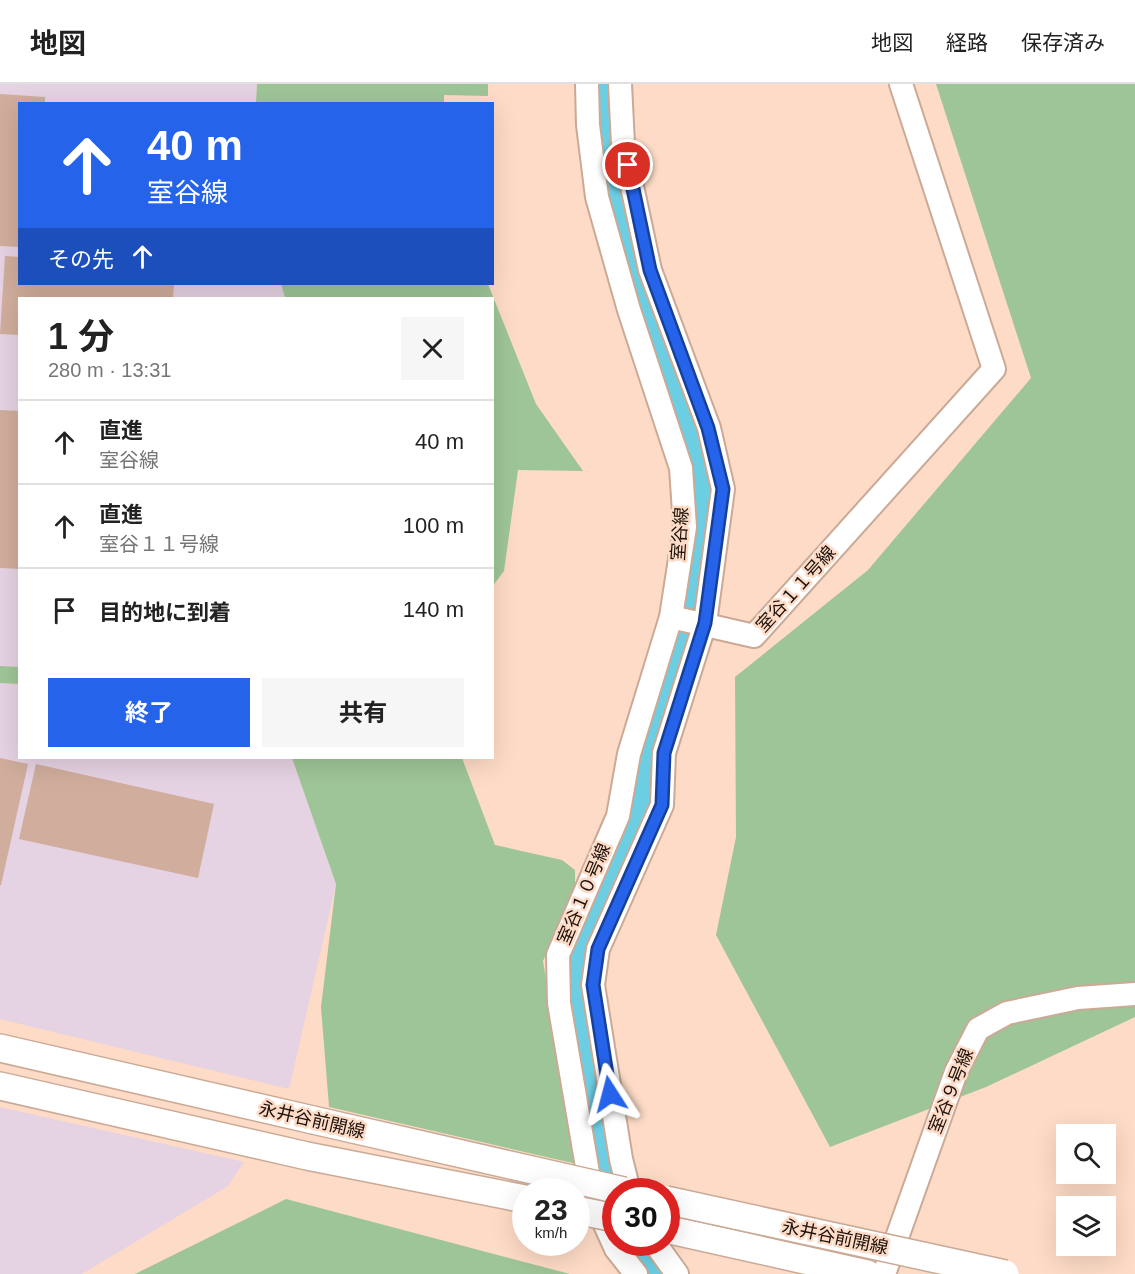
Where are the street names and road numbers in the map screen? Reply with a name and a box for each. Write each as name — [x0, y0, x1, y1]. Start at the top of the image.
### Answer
street label: 室谷線 — [668, 506, 692, 562]
street label: 室谷１１号線 — [752, 542, 840, 636]
street label: 室谷１０号線 — [554, 840, 614, 948]
street label: 室谷９号線 — [925, 1046, 977, 1136]
street label: 永井谷前開線 — [257, 1098, 367, 1142]
street label: 永井谷前開線 — [780, 1216, 890, 1258]

